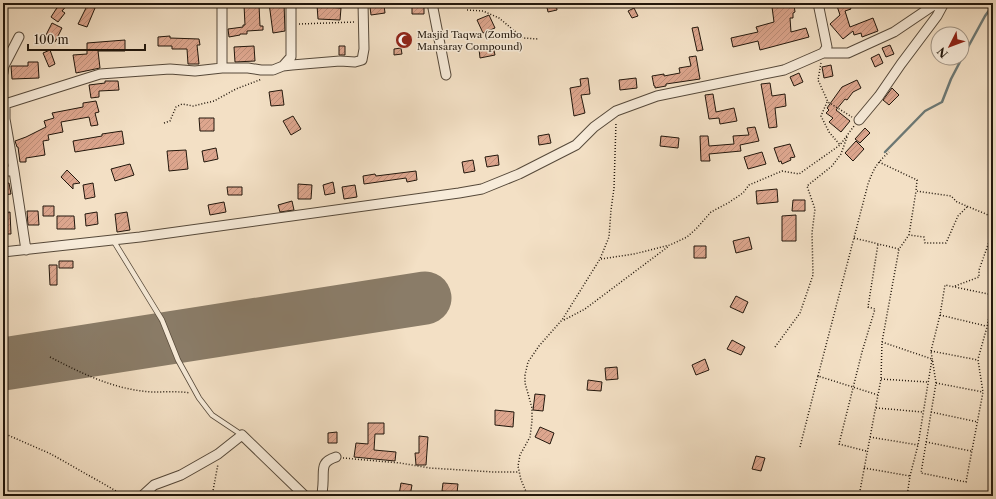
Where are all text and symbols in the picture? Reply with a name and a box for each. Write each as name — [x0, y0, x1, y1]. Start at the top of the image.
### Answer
scale bar — [28, 26, 145, 52]
north arrow — [930, 26, 970, 66]
place label: Masjid Taqwa (Zombo Mansaray Compound) — [417, 28, 522, 53]
mosque icon: Masjid Taqwa (Zombo Mansaray Compound) — [394, 30, 414, 50]
text: 100 m — [34, 32, 69, 47]
text: N — [934, 44, 951, 61]

